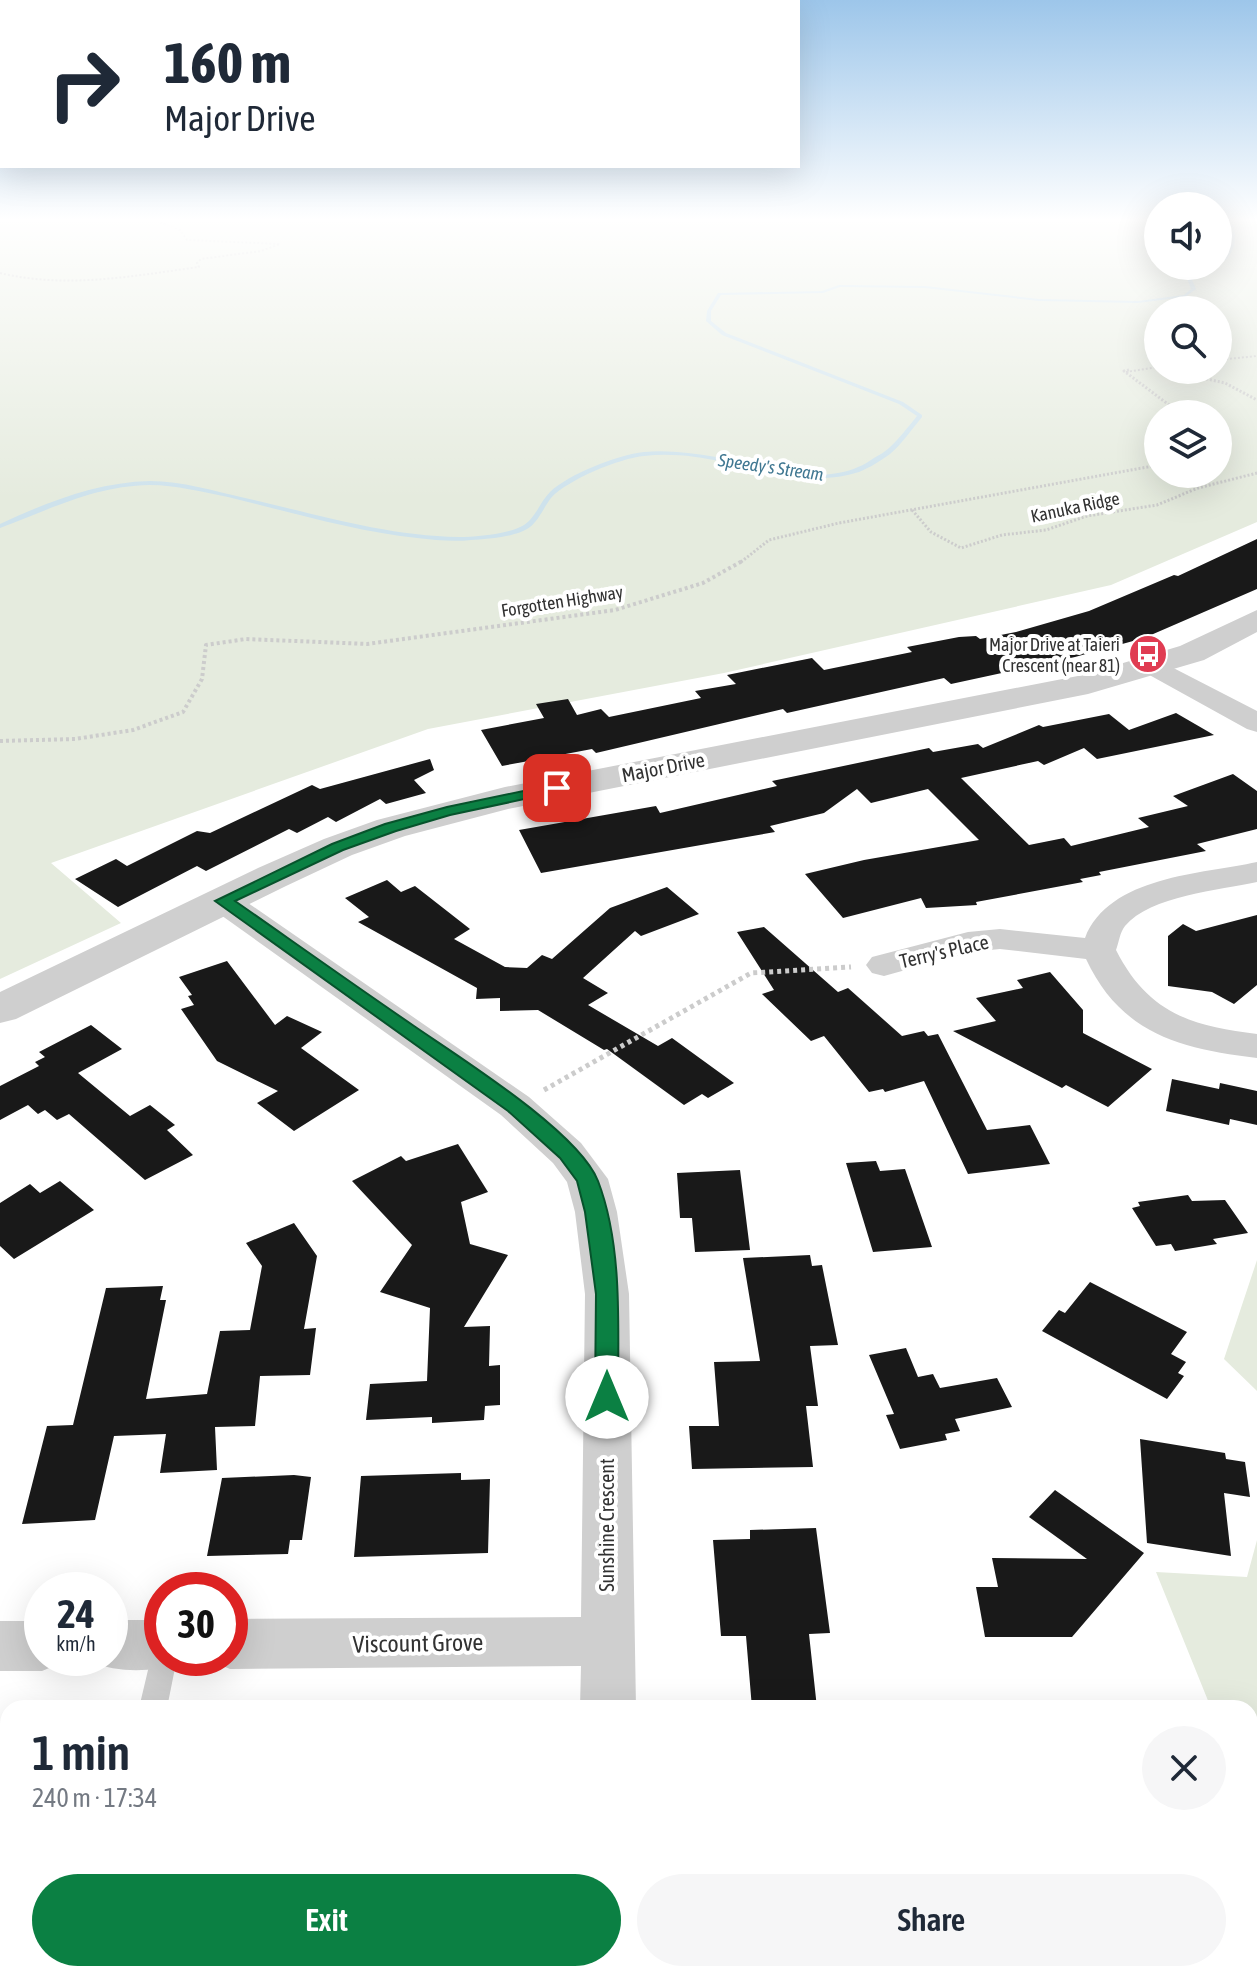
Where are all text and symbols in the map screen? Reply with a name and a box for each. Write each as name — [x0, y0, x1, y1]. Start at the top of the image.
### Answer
text: 160 m — [164, 31, 291, 95]
icon: right — [32, 32, 136, 136]
text: Major Drive — [164, 97, 316, 139]
map controls — [1144, 192, 1232, 488]
button: sound — [1144, 192, 1232, 280]
button: search — [1144, 296, 1232, 384]
button: layers — [1144, 400, 1232, 488]
water label: Speedy's Stream — [716, 449, 825, 485]
street label: Kanuka Ridge — [1029, 487, 1121, 527]
street label: Forgotten Highway — [500, 581, 624, 621]
bus stop icon: Major Drive at Taieri Crescent (near 81) — [1127, 633, 1169, 675]
place label: Major Drive at Taieri Crescent (near 81) — [989, 634, 1120, 676]
street label: Major Drive — [619, 748, 707, 786]
pin — [523, 754, 591, 822]
icon: arrive — [535, 766, 579, 810]
street label: Terry's Place — [897, 930, 991, 972]
position arrow — [565, 1355, 649, 1439]
street label: Sunshine Crescent — [595, 1458, 618, 1592]
speed limit sign: 30 — [144, 1572, 248, 1676]
text: 24 — [57, 1591, 95, 1636]
street label: Viscount Grove — [352, 1628, 484, 1658]
text: km/h — [56, 1632, 96, 1655]
text: 1 min — [32, 1725, 130, 1780]
button: close — [1142, 1726, 1226, 1810]
text: 240 m · 17:34 — [32, 1783, 157, 1813]
button: Exit — [32, 1874, 621, 1966]
button: Share — [637, 1874, 1226, 1966]

